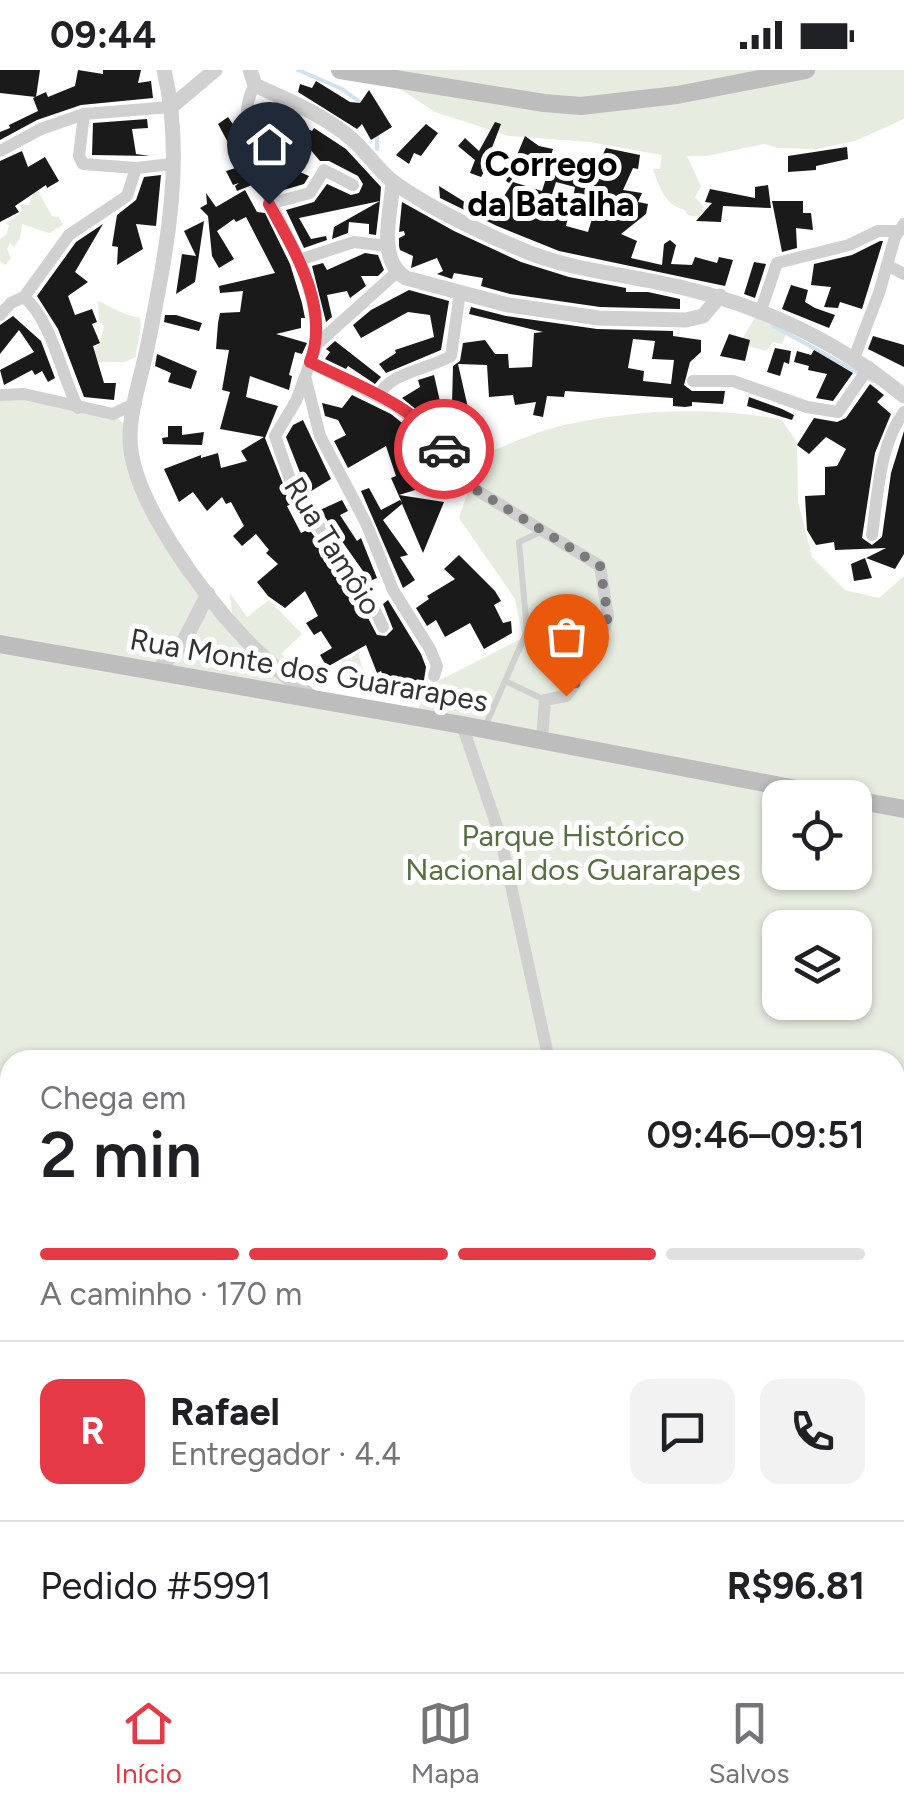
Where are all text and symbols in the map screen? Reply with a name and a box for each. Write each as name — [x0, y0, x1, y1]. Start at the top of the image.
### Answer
text: 09:44 — [50, 12, 156, 58]
pin — [227, 102, 312, 205]
icon: home — [242, 117, 297, 172]
district label: Corrego da Batalha — [467, 143, 635, 225]
courier — [394, 399, 494, 499]
icon: car — [417, 422, 472, 477]
street label: Rua Tamôio — [276, 470, 390, 622]
pin — [524, 594, 609, 697]
icon: bag — [539, 609, 594, 664]
street label: Rua Monte dos Guararapes — [127, 620, 491, 720]
map controls — [762, 780, 872, 1020]
button: locate — [762, 780, 872, 890]
park label: Parque Histórico Nacional dos Guararapes — [405, 817, 741, 888]
button: layers — [762, 910, 872, 1020]
text: Chega em — [40, 1079, 186, 1117]
text: 09:46–09:51 — [646, 1112, 865, 1158]
text: 2 min — [40, 1115, 202, 1193]
text: A caminho · 170 m — [40, 1275, 302, 1313]
button: chat — [630, 1379, 735, 1484]
button: phone — [760, 1379, 865, 1484]
text: Rafael — [170, 1389, 280, 1435]
text: R — [80, 1408, 105, 1454]
text: Entregador · 4.4 — [170, 1435, 401, 1473]
text: Pedido #5991 — [40, 1563, 272, 1609]
text: R$96.81 — [727, 1563, 865, 1609]
tab: Início — [114, 1696, 182, 1790]
tab: Mapa — [411, 1696, 480, 1790]
tab: Salvos — [708, 1696, 790, 1790]

